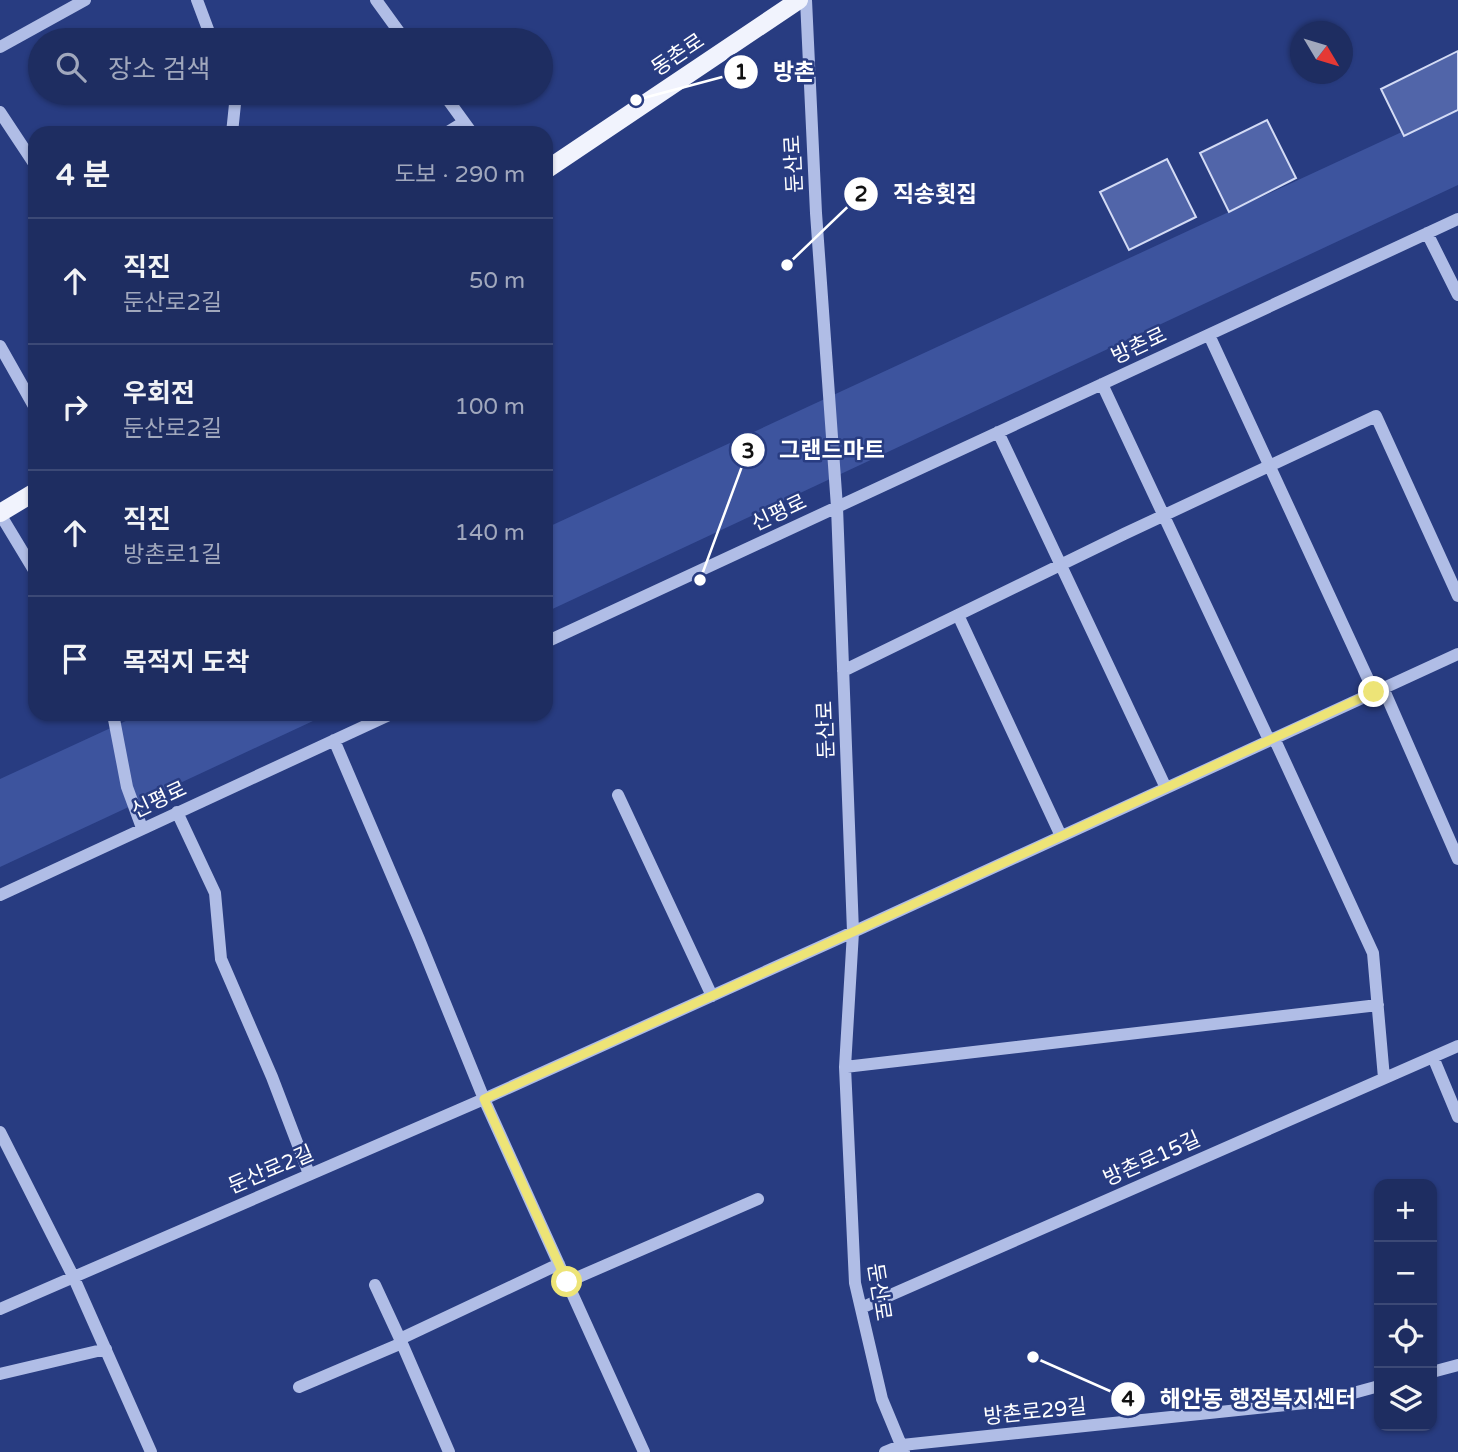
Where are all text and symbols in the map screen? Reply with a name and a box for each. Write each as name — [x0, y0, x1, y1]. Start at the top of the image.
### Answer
north arrow — [1290, 21, 1353, 84]
search box — [28, 28, 553, 105]
street label: 동촌로 — [647, 28, 709, 82]
icon: search — [52, 48, 90, 86]
callout: 방촌 — [723, 50, 829, 94]
text: 장소 검색 — [108, 54, 210, 85]
text: 방촌 — [773, 59, 815, 87]
text: 1 — [734, 60, 748, 85]
street label: 둔산로 — [780, 134, 808, 194]
text: 4 분 — [56, 157, 110, 194]
text: 도보 · 290 m — [394, 161, 525, 189]
callout: 직송횟집 — [843, 172, 991, 216]
text: 직송횟집 — [893, 181, 977, 209]
text: 2 — [854, 182, 868, 207]
text: 직진 — [123, 252, 171, 283]
icon: ahead — [56, 262, 94, 300]
text: 50 m — [469, 267, 525, 295]
text: 둔산로2길 — [123, 289, 222, 317]
street label: 방촌로 — [1107, 322, 1171, 370]
text: 우회전 — [123, 378, 195, 409]
icon: right — [56, 388, 94, 426]
text: 100 m — [455, 393, 525, 421]
text: 둔산로2길 — [123, 415, 222, 443]
callout: 그랜드마트 — [730, 428, 899, 472]
text: 그랜드마트 — [779, 437, 885, 465]
text: 3 — [741, 439, 755, 464]
street label: 신평로 — [747, 489, 811, 537]
text: 직진 — [123, 504, 171, 535]
icon: ahead — [56, 514, 94, 552]
text: 140 m — [455, 519, 525, 547]
text: 방촌로1길 — [123, 541, 222, 569]
icon: arrive — [56, 640, 94, 678]
text: 목적지 도착 — [123, 647, 249, 678]
route end — [1358, 676, 1389, 707]
street label: 둔산로 — [812, 701, 840, 759]
street label: 신평로 — [127, 776, 191, 824]
street label: 방촌로15길 — [1100, 1127, 1204, 1191]
street label: 둔산로2길 — [224, 1141, 318, 1199]
map controls — [1374, 1179, 1437, 1431]
button: + — [1374, 1179, 1437, 1242]
button: − — [1374, 1242, 1437, 1305]
street label: 둔산로 — [862, 1261, 896, 1323]
route start — [551, 1266, 582, 1297]
button: locate — [1374, 1305, 1437, 1368]
button: layers — [1374, 1368, 1437, 1431]
callout: 해안동 행정복지센터 — [1111, 1377, 1370, 1421]
text: 해안동 행정복지센터 — [1160, 1386, 1356, 1414]
text: 4 — [1121, 1387, 1135, 1412]
street label: 방촌로29길 — [982, 1394, 1088, 1430]

